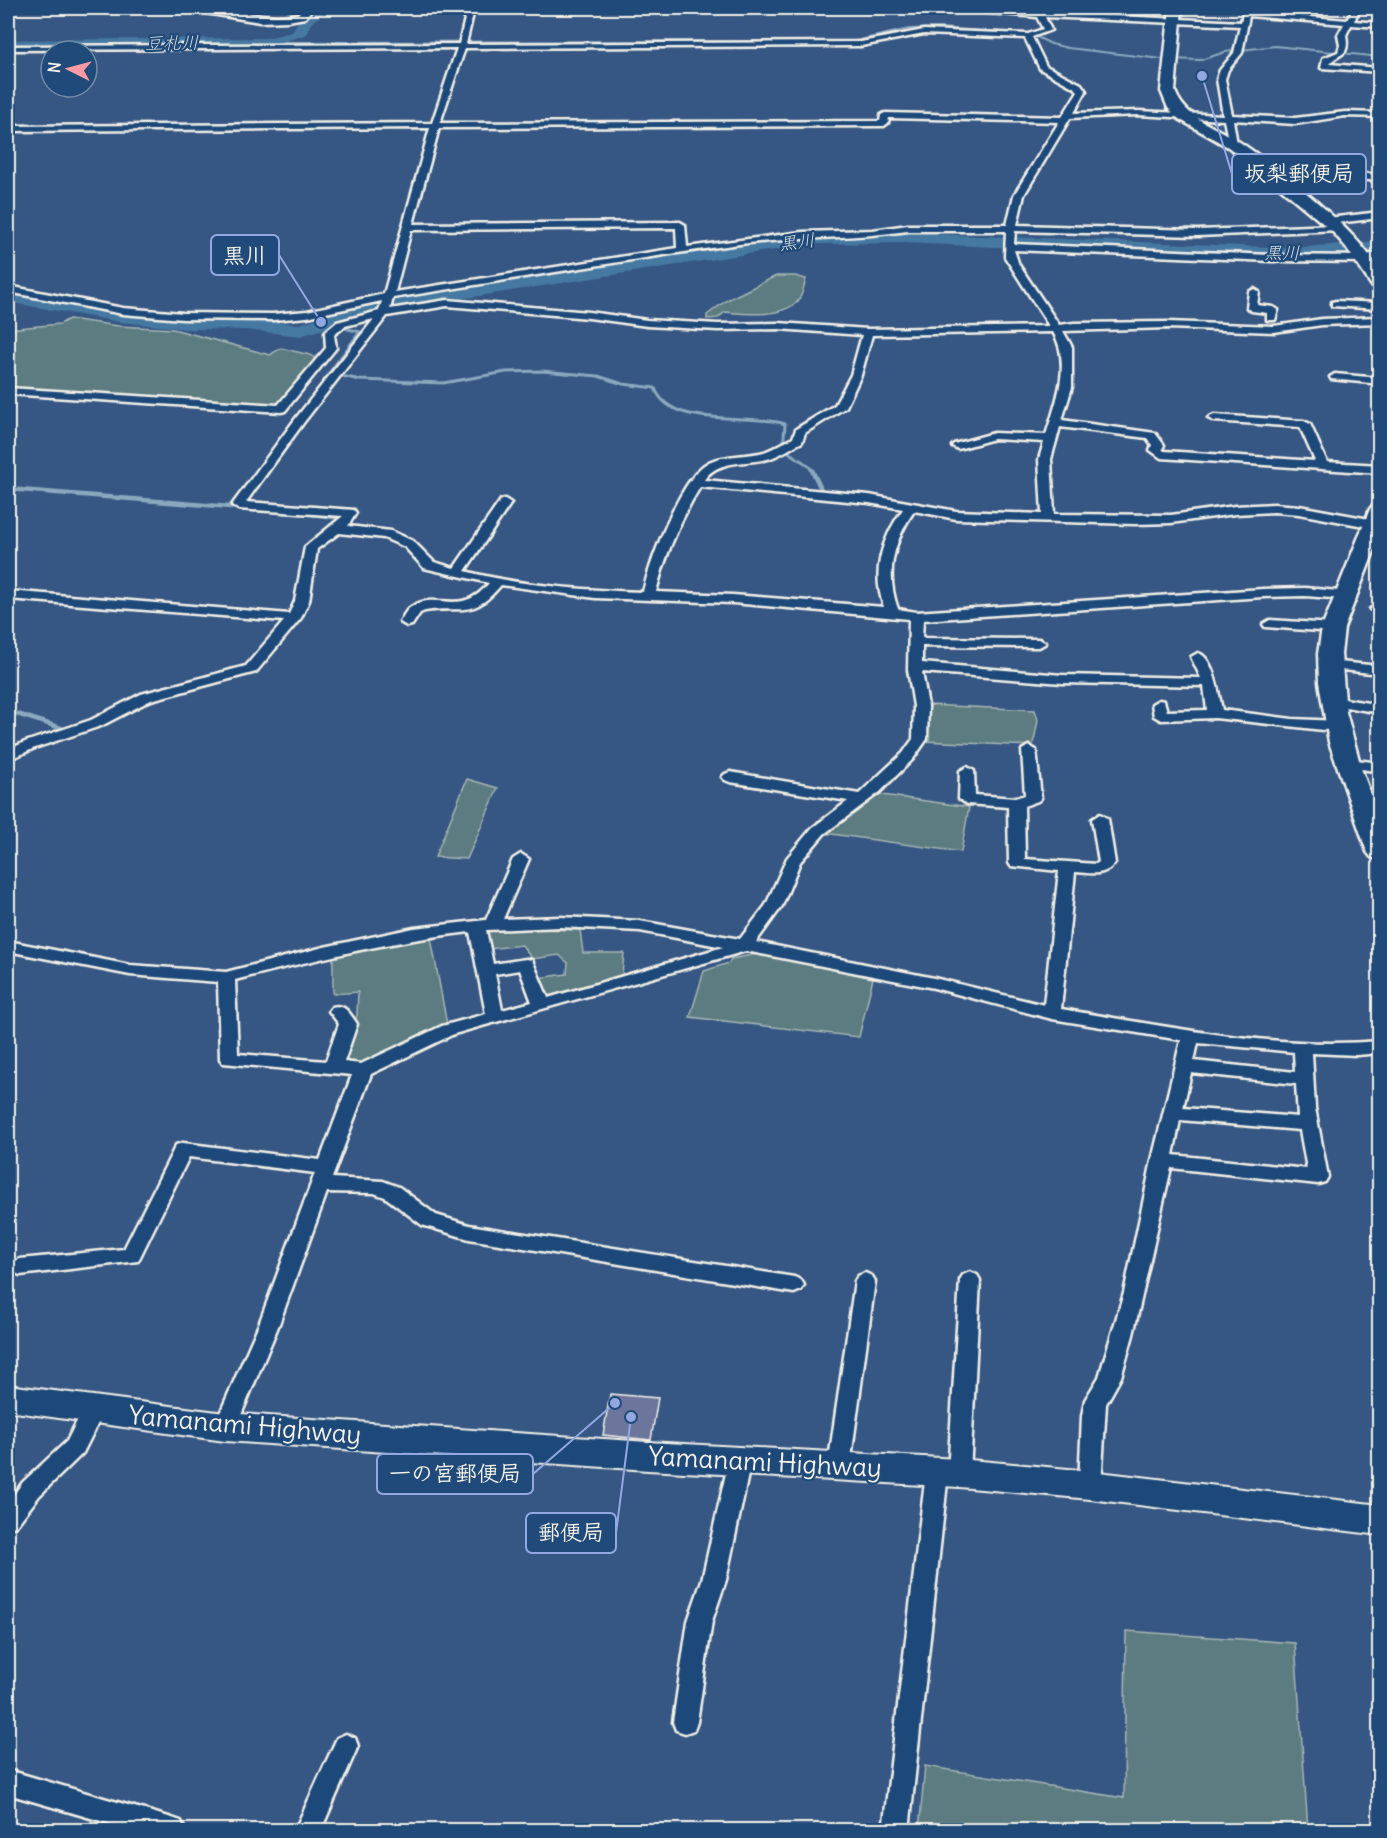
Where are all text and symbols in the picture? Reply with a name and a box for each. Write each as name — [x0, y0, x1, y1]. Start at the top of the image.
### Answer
water label: 豆札川 — [145, 31, 199, 54]
north arrow — [39, 39, 99, 99]
text: N — [44, 61, 65, 74]
callout: 坂梨郵便局 — [1232, 154, 1366, 194]
text: 坂梨郵便局 — [1244, 159, 1354, 187]
water label: 黒川 — [778, 228, 816, 255]
callout: 黒川 — [211, 235, 279, 275]
text: 黒川 — [223, 241, 267, 269]
water label: 黒川 — [1264, 241, 1300, 264]
street label: Yamanami Highway — [127, 1398, 363, 1451]
street label: Yamanami Highway — [648, 1439, 883, 1484]
callout: 一の宮郵便局 — [377, 1454, 533, 1494]
text: 一の宮郵便局 — [389, 1459, 521, 1487]
callout: 郵便局 — [526, 1513, 616, 1553]
text: 郵便局 — [538, 1518, 604, 1546]

